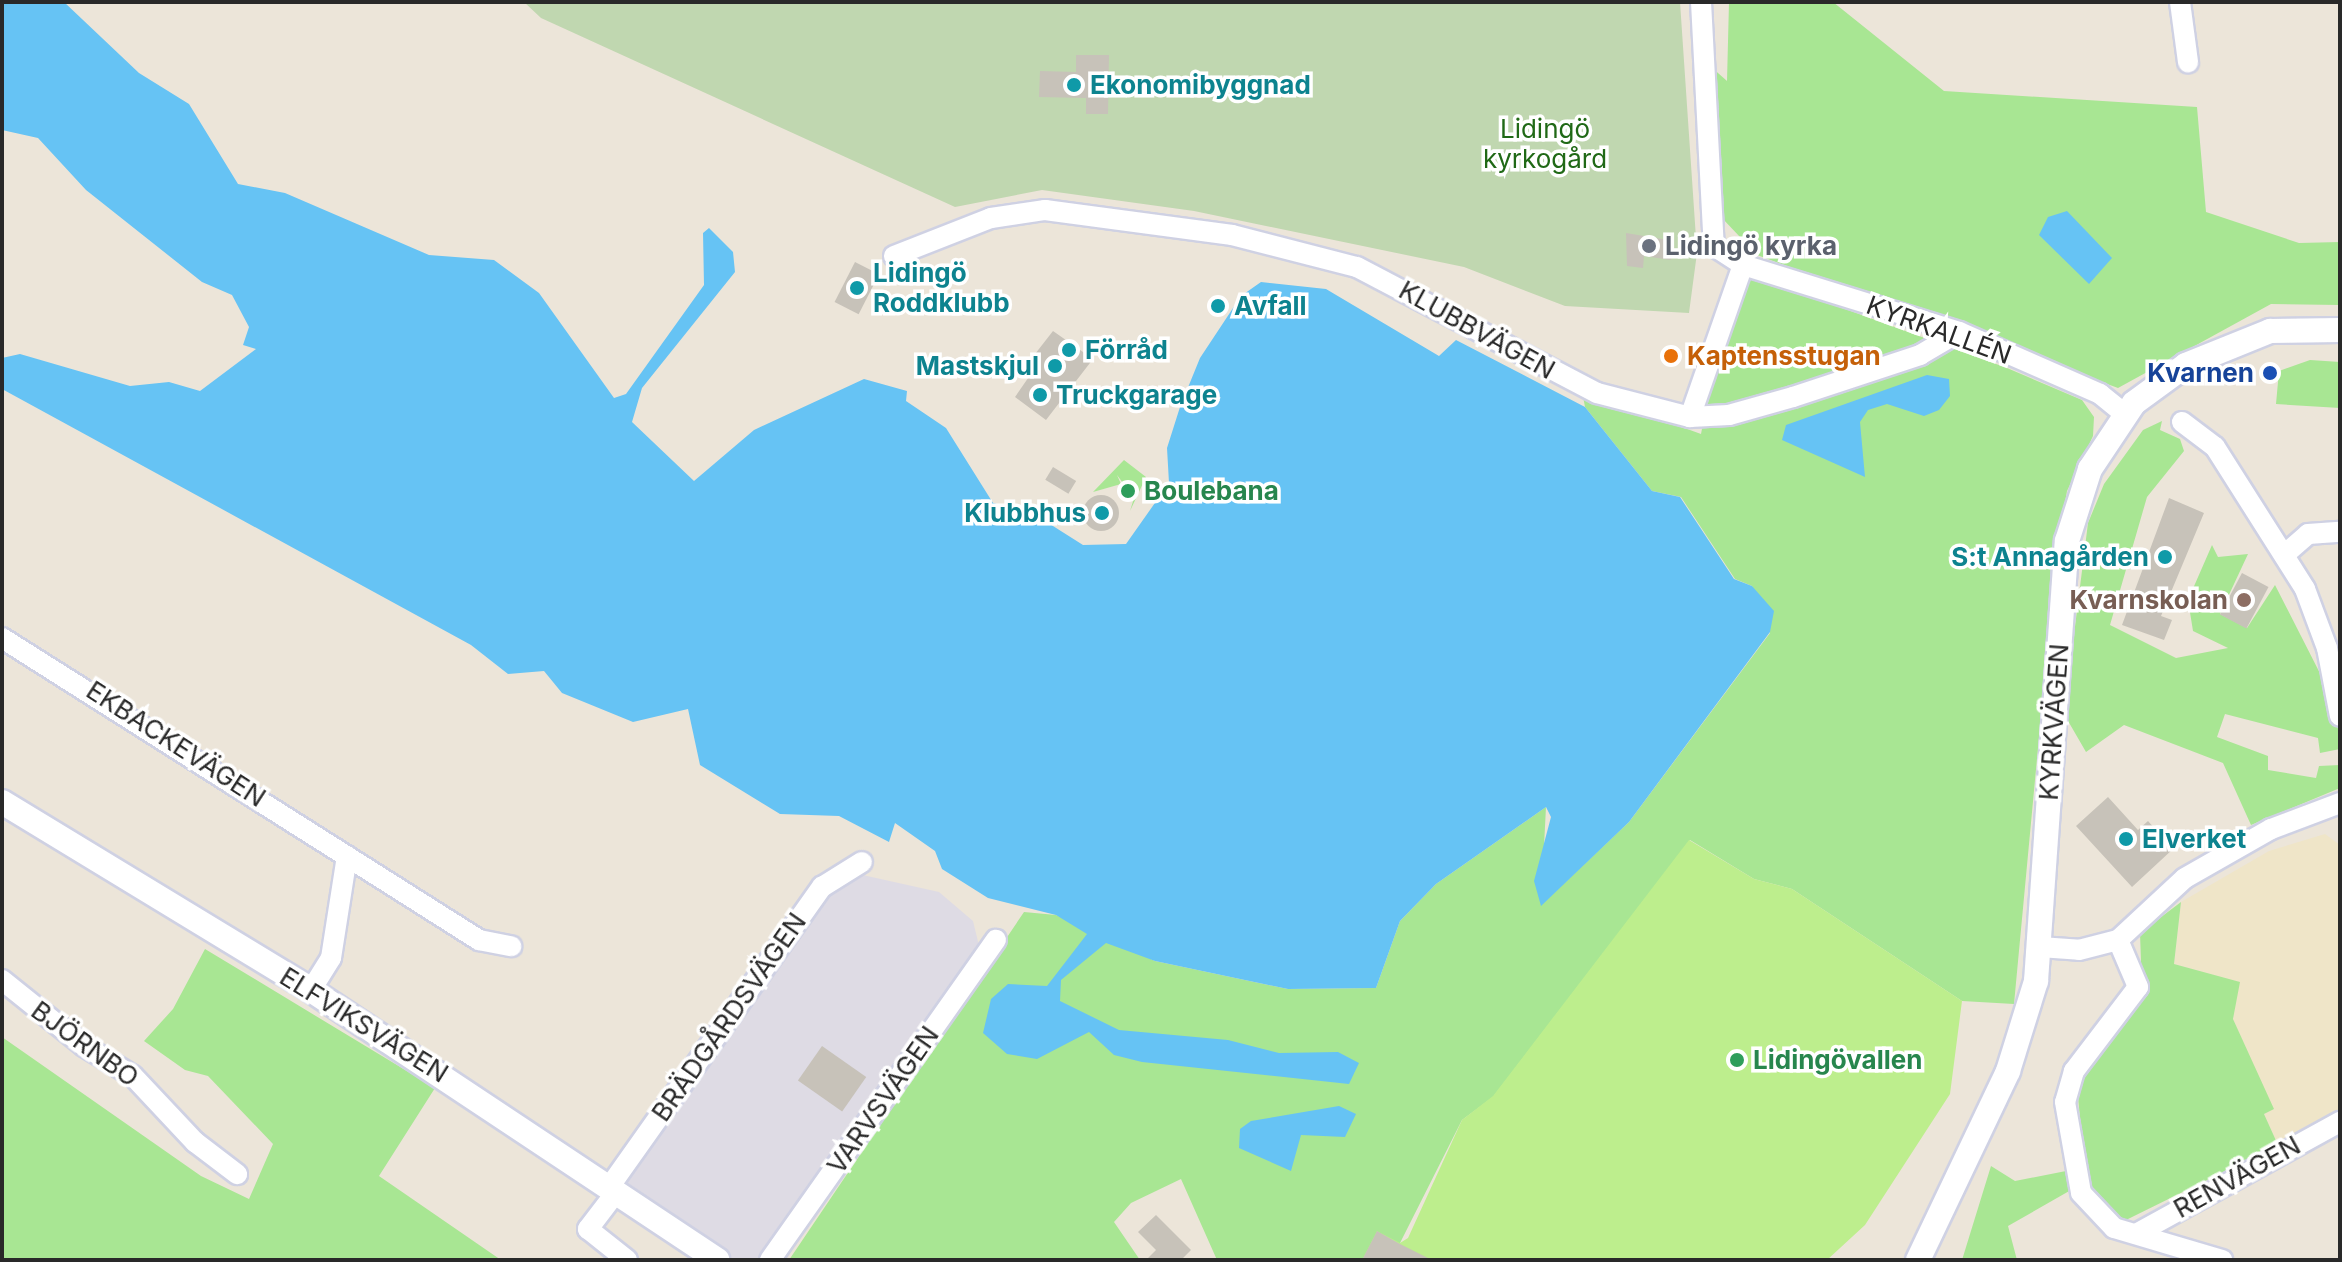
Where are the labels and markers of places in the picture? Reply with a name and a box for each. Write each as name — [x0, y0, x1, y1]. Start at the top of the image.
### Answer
place label: Ekonomibyggnad — [1090, 69, 1311, 101]
marker: Ekonomibyggnad — [1065, 76, 1083, 94]
place label: Lidingö kyrka — [1665, 230, 1837, 262]
marker: Lidingö kyrka — [1640, 237, 1658, 255]
place label: Lidingö Roddklubb — [873, 257, 1010, 318]
marker: Lidingö Roddklubb — [848, 279, 866, 297]
place label: Avfall — [1234, 290, 1307, 322]
marker: Avfall — [1209, 297, 1227, 315]
place label: Förråd — [1085, 334, 1168, 366]
place label: Kaptensstugan — [1687, 340, 1881, 372]
marker: Förråd — [1060, 341, 1078, 359]
marker: Kaptensstugan — [1662, 347, 1680, 365]
place label: Mastskjul — [916, 350, 1039, 382]
marker: Mastskjul — [1046, 357, 1064, 375]
place label: Kvarnen — [2147, 357, 2254, 389]
marker: Kvarnen — [2261, 364, 2279, 382]
place label: Truckgarage — [1056, 379, 1217, 411]
marker: Truckgarage — [1031, 386, 1049, 404]
place label: Boulebana — [1144, 475, 1279, 507]
marker: Boulebana — [1119, 482, 1137, 500]
place label: Klubbhus — [964, 497, 1086, 529]
marker: Klubbhus — [1093, 504, 1111, 522]
place label: S:t Annagården — [1951, 541, 2149, 573]
marker: S:t Annagården — [2156, 548, 2174, 566]
place label: Kvarnskolan — [2070, 584, 2228, 616]
marker: Kvarnskolan — [2235, 591, 2253, 609]
place label: Elverket — [2142, 823, 2246, 855]
marker: Elverket — [2117, 830, 2135, 848]
place label: Lidingövallen — [1753, 1044, 1922, 1076]
marker: Lidingövallen — [1728, 1051, 1746, 1069]

